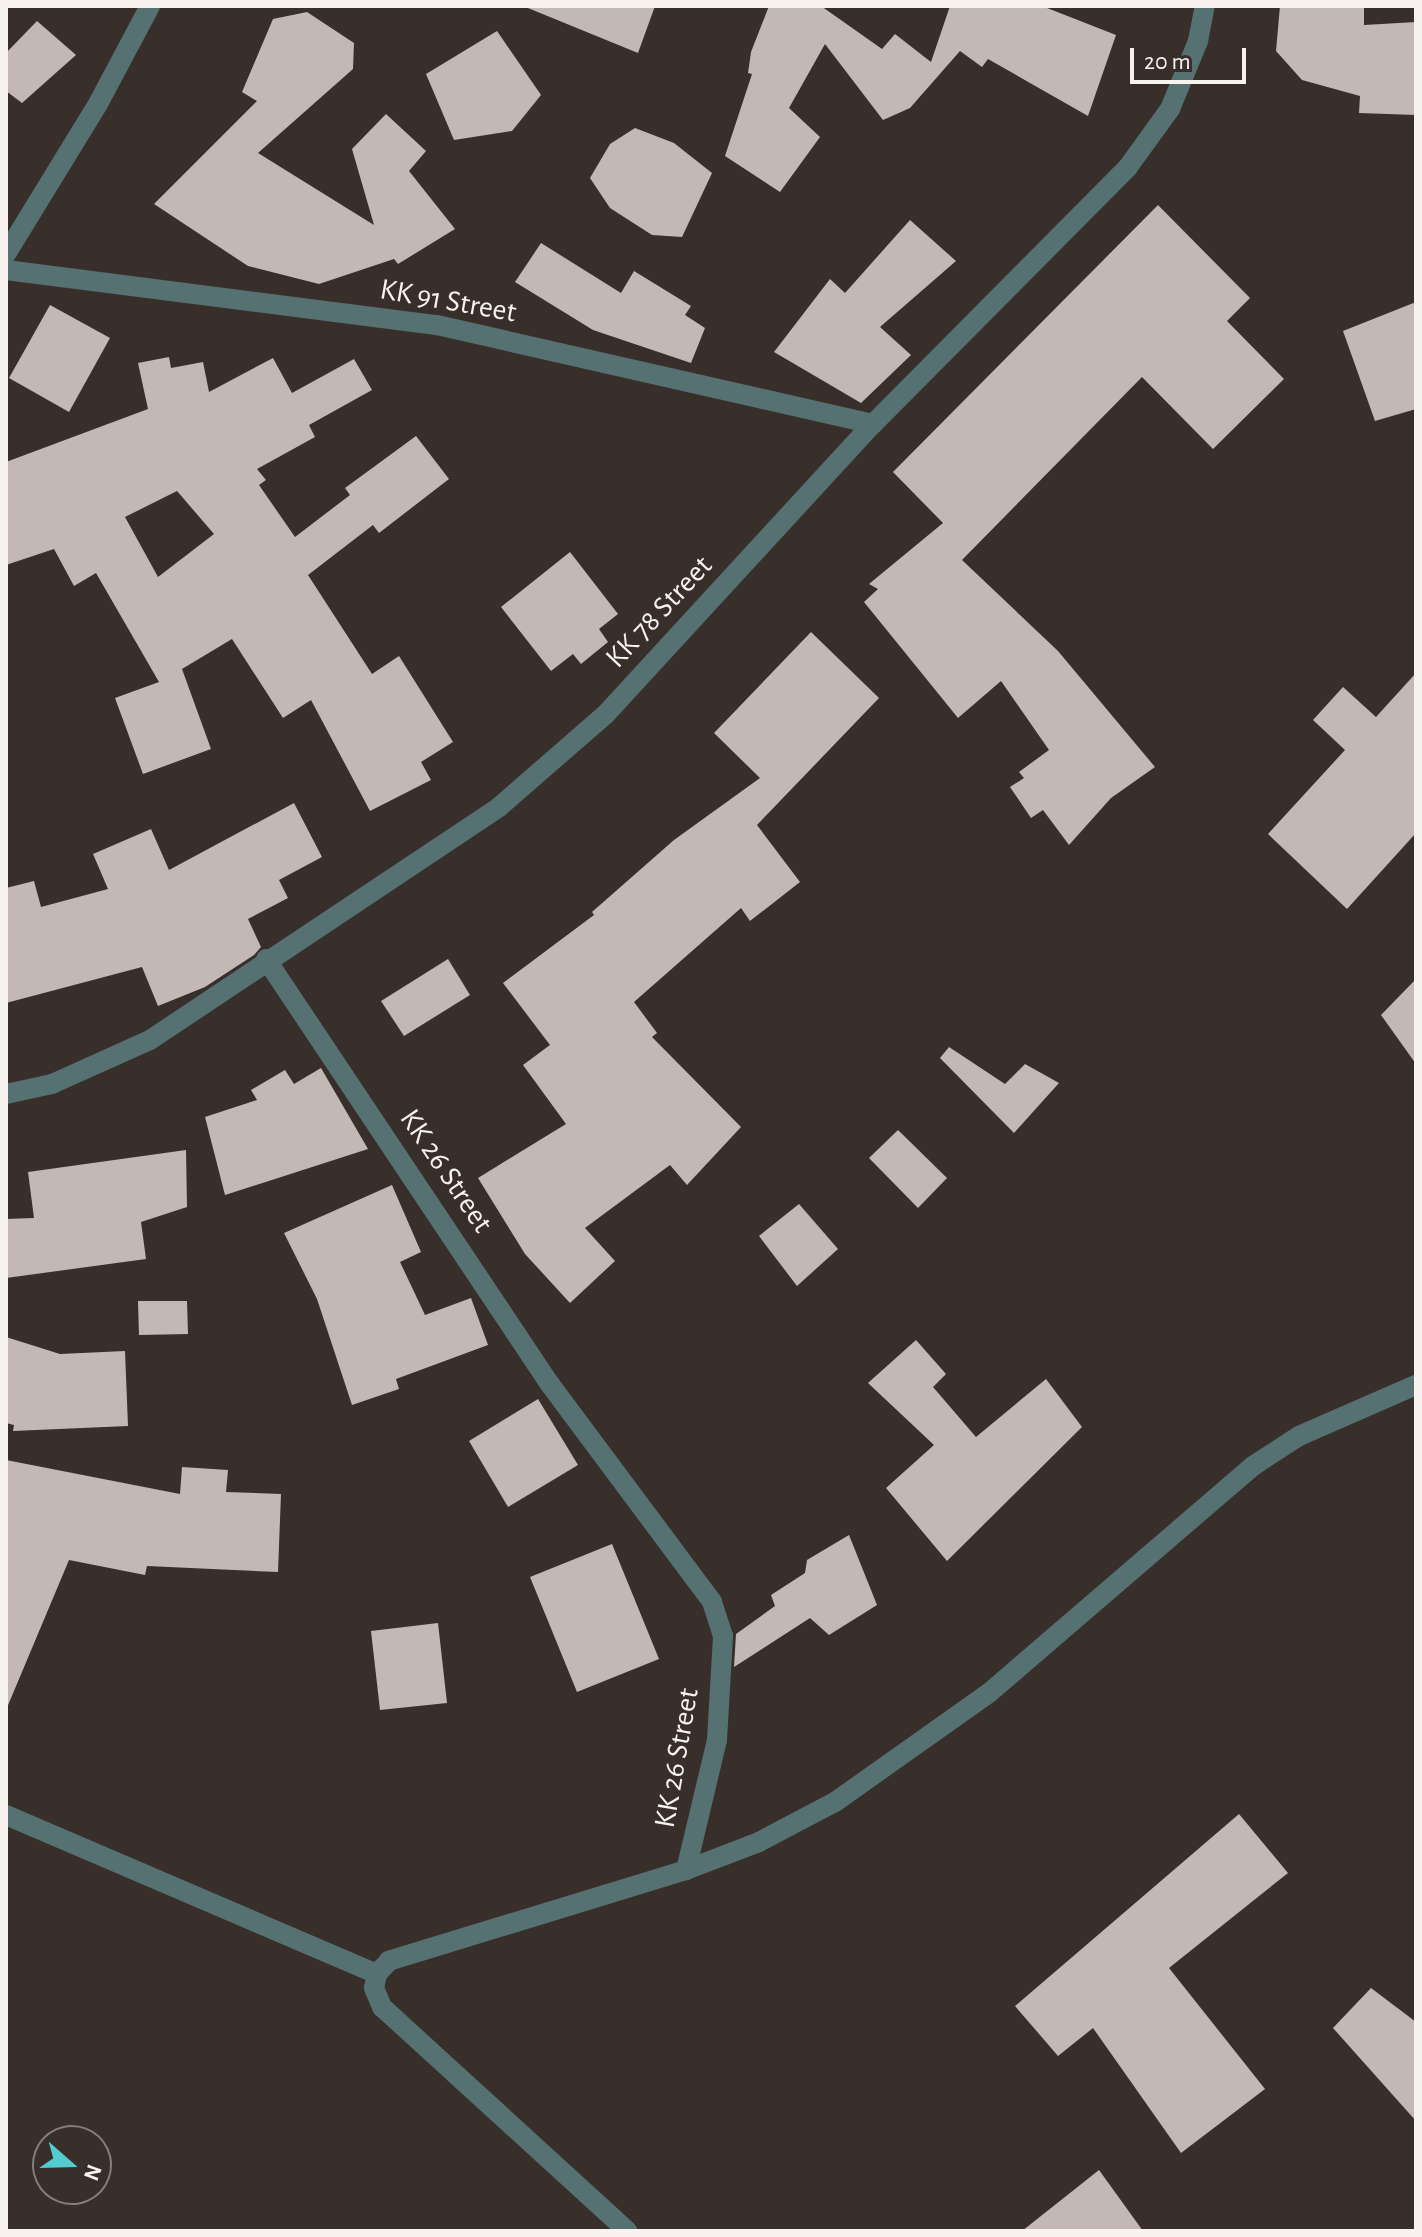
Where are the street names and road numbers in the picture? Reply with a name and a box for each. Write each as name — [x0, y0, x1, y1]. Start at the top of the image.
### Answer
street label: KK 91 Street — [377, 271, 519, 331]
street label: KK 78 Street — [598, 549, 720, 675]
street label: KK 26 Street — [392, 1102, 500, 1240]
street label: KK 26 Street — [647, 1685, 707, 1831]

